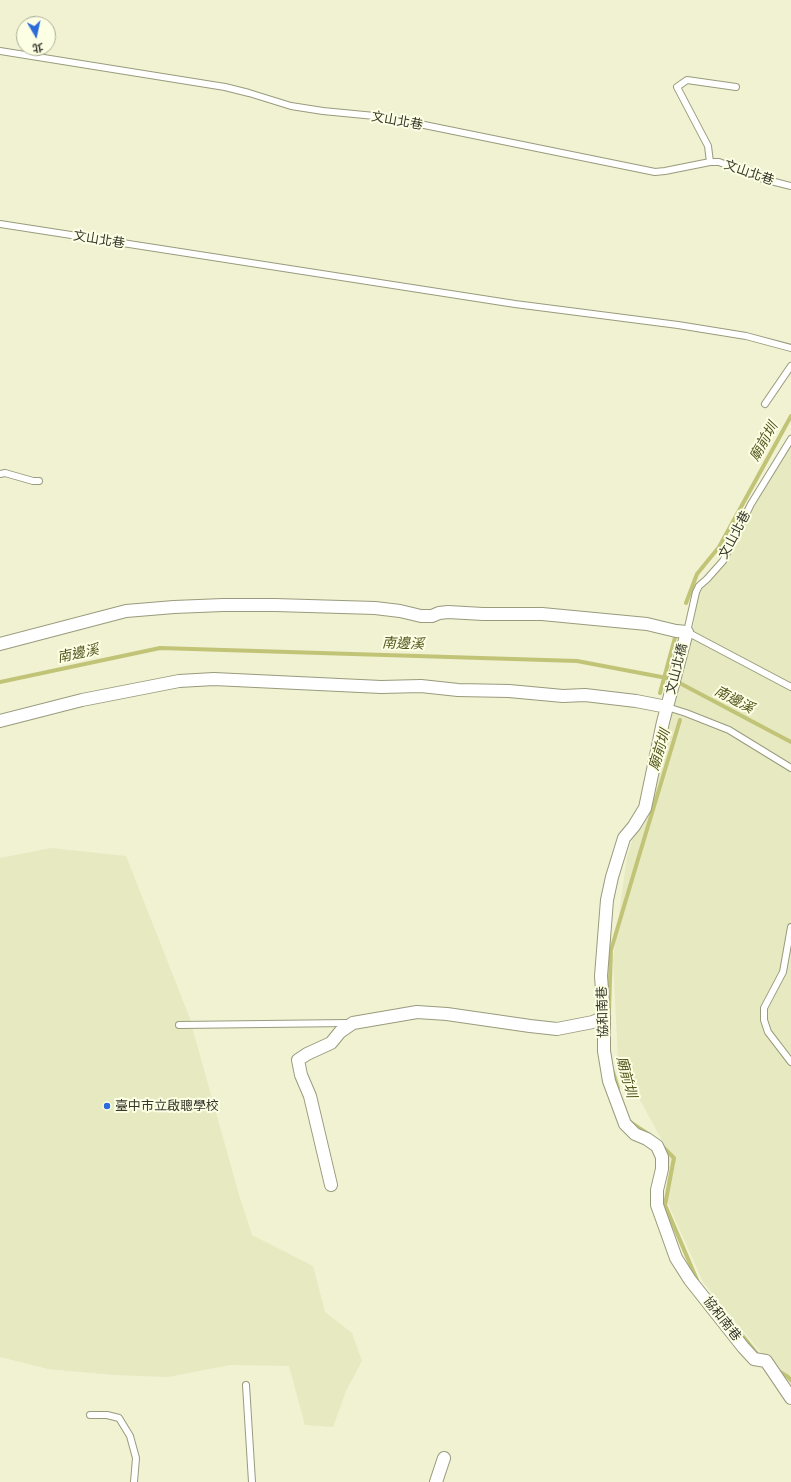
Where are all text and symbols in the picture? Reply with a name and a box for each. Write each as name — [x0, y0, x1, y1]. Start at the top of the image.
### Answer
north arrow — [16, 16, 56, 56]
text: 北 — [31, 40, 44, 55]
street label: 文山北巷 — [370, 109, 424, 133]
street label: 文山北巷 — [722, 157, 776, 189]
street label: 文山北巷 — [72, 228, 126, 252]
water label: 廟前圳 — [746, 420, 782, 464]
street label: 文山北巷 — [716, 508, 754, 562]
water label: 南邊溪 — [382, 635, 424, 653]
water label: 南邊溪 — [56, 641, 100, 667]
street label: 文山北橋 — [663, 642, 691, 696]
water label: 南邊溪 — [712, 683, 756, 717]
water label: 廟前圳 — [646, 727, 674, 773]
street label: 協和南巷 — [594, 986, 612, 1038]
water label: 廟前圳 — [612, 1055, 640, 1099]
place label: 臺中市立啟聰學校 — [115, 1098, 219, 1114]
marker: 臺中市立啟聰學校 — [102, 1101, 112, 1111]
street label: 協和南巷 — [700, 1294, 744, 1344]

